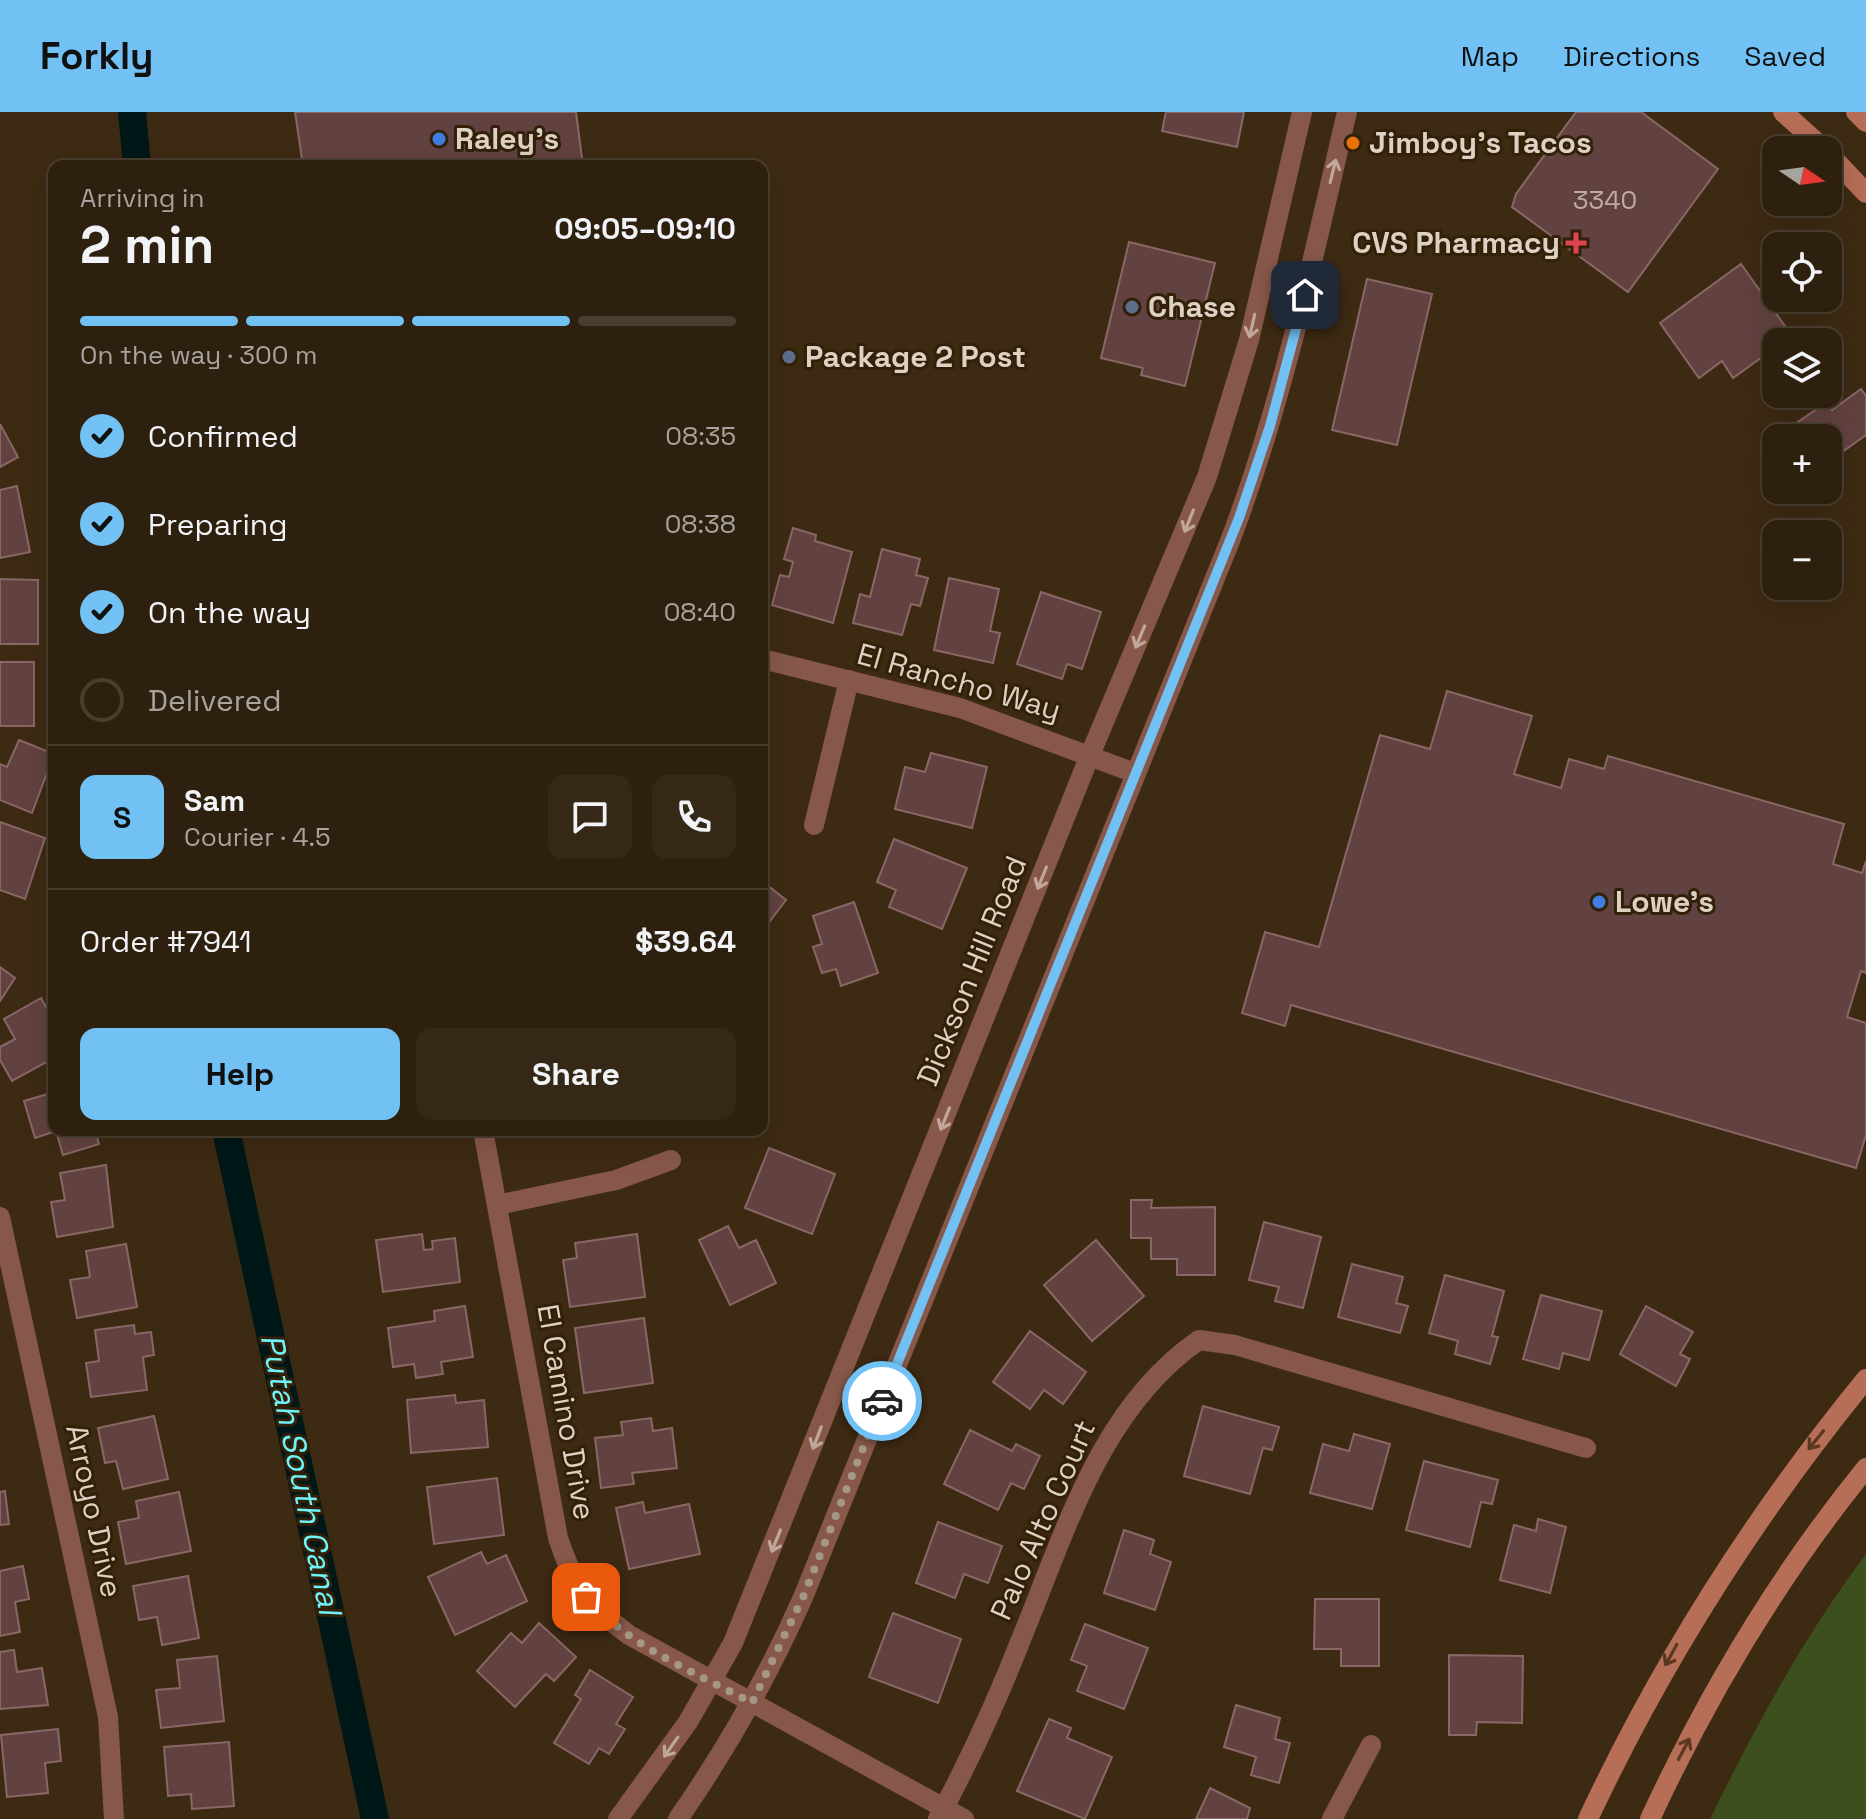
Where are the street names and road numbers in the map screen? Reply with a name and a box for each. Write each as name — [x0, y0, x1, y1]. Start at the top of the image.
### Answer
street label: El Rancho Way — [853, 634, 1065, 729]
street label: Dickson Hill Road — [908, 850, 1035, 1091]
street label: El Camino Drive — [528, 1301, 605, 1523]
street label: Palo Alto Court — [981, 1414, 1104, 1626]
street label: Arroyo Drive — [57, 1421, 132, 1601]

